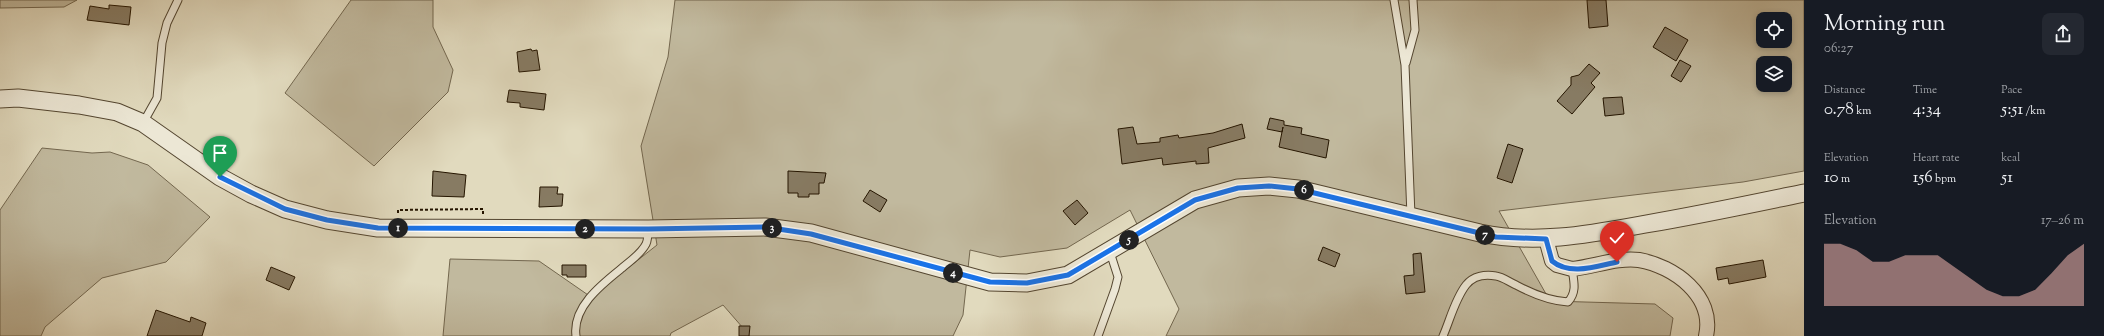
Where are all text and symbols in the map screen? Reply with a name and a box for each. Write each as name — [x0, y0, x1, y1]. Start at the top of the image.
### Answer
text: Morning run — [1824, 9, 1946, 41]
map controls — [1756, 12, 1792, 92]
button: locate — [1756, 12, 1792, 48]
button: share — [2042, 13, 2084, 55]
text: 06:27 — [1824, 40, 1853, 58]
button: layers — [1756, 56, 1792, 92]
text: Distance — [1824, 82, 1865, 98]
text: Time — [1913, 82, 1937, 98]
text: Pace — [2001, 82, 2022, 98]
text: 0.78 — [1824, 98, 1854, 122]
text: 4:34 — [1913, 98, 1941, 122]
text: 5:51 — [2001, 98, 2023, 122]
text: km — [1854, 103, 1871, 119]
text: /km — [2023, 103, 2045, 119]
pin — [203, 136, 237, 177]
icon: arrive — [209, 142, 231, 164]
text: Elevation — [1824, 150, 1869, 166]
text: Heart rate — [1913, 150, 1960, 166]
text: kcal — [2001, 150, 2020, 166]
text: 10 — [1824, 166, 1839, 190]
text: 156 — [1913, 166, 1933, 190]
text: 51 — [2001, 166, 2013, 190]
text: m — [1839, 171, 1850, 187]
text: bpm — [1933, 171, 1956, 187]
pin: 6 — [1294, 180, 1314, 200]
text: 6 — [1301, 182, 1307, 198]
text: Elevation — [1824, 212, 1877, 230]
text: 17–26 m — [2041, 212, 2084, 230]
pin: 1 — [388, 218, 408, 238]
pin: 3 — [762, 218, 782, 238]
pin: 2 — [575, 219, 595, 239]
text: 1 — [396, 220, 400, 236]
text: 3 — [770, 220, 774, 236]
text: 2 — [582, 221, 588, 237]
pin — [1600, 221, 1634, 262]
pin: 7 — [1475, 225, 1495, 245]
text: 7 — [1482, 227, 1488, 243]
icon: check — [1606, 227, 1628, 249]
pin: 5 — [1119, 230, 1139, 250]
text: 5 — [1127, 232, 1131, 248]
pin: 4 — [943, 263, 963, 283]
text: 4 — [950, 265, 956, 281]

